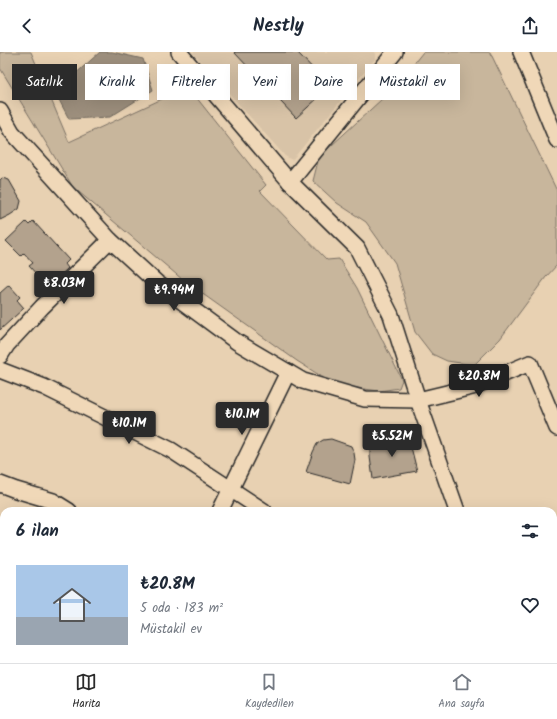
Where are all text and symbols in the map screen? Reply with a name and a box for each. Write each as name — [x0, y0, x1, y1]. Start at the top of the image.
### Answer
text: Nestly — [253, 12, 304, 41]
icon: back — [16, 15, 38, 37]
icon: share — [519, 15, 541, 37]
chip: Satılık — [12, 64, 77, 100]
chip: Kiralık — [85, 64, 149, 100]
chip: Filtreler — [157, 64, 230, 100]
chip: Yeni — [238, 64, 291, 100]
chip: Daire — [299, 64, 357, 100]
chip: Müstakil ev — [365, 64, 460, 100]
pin: ₺8.03M — [31, 271, 97, 305]
text: ₺8.03M — [43, 273, 85, 294]
pin: ₺9.94M — [141, 278, 207, 312]
text: ₺9.94M — [154, 280, 194, 301]
pin: ₺20.8M — [446, 364, 512, 398]
text: ₺20.8M — [458, 366, 500, 387]
pin: ₺10.1M — [209, 402, 275, 436]
text: ₺10.1M — [225, 404, 259, 425]
pin: ₺10.1M — [96, 411, 162, 445]
text: ₺10.1M — [112, 413, 146, 434]
pin: ₺5.52M — [359, 424, 425, 458]
text: ₺5.52M — [372, 426, 412, 447]
text: 6 ilan — [16, 518, 59, 545]
icon: filters — [519, 520, 541, 542]
text: ₺20.8M — [140, 571, 195, 598]
icon: home — [48, 581, 96, 629]
icon: heart — [519, 594, 541, 616]
text: 5 oda · 183 m² — [140, 598, 223, 619]
text: Müstakil ev — [140, 619, 202, 640]
tab: Harita — [72, 671, 100, 713]
tab: Kaydedilen — [245, 671, 294, 713]
tab: Ana sayfa — [438, 671, 485, 713]

